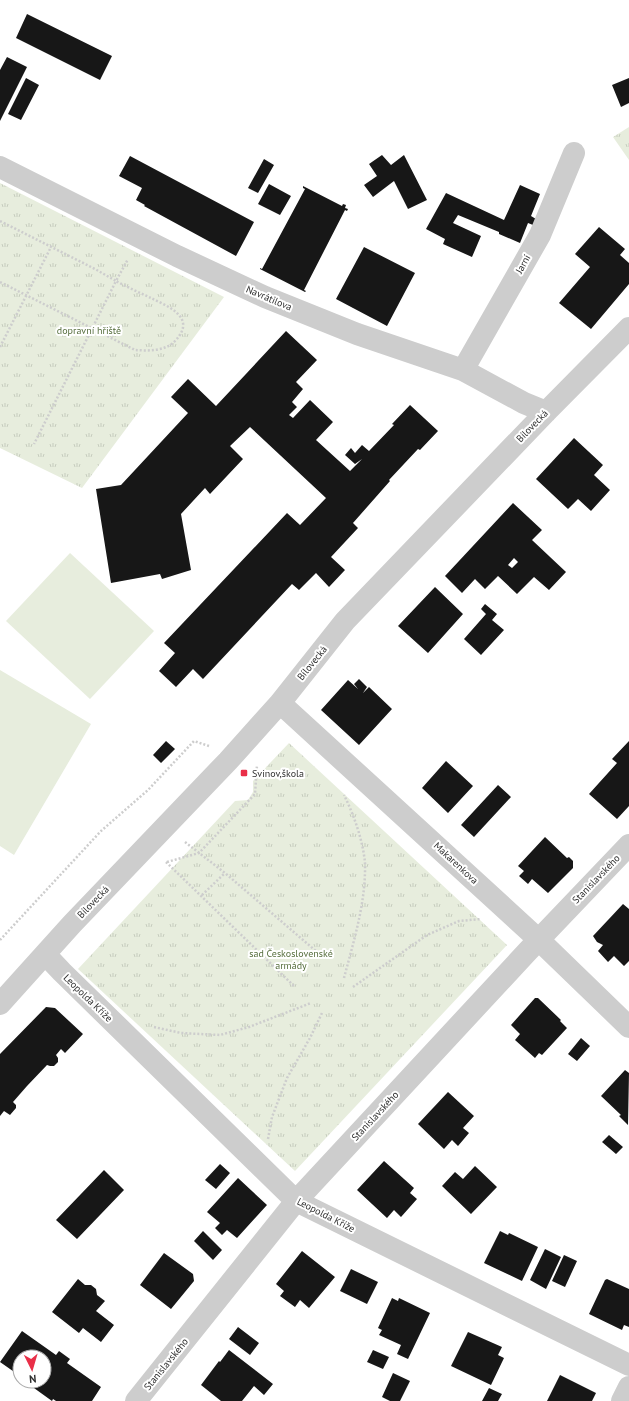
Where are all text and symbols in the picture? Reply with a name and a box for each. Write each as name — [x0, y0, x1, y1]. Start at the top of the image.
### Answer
street label: Jarní — [512, 252, 534, 277]
street label: Navrátilova — [244, 282, 294, 314]
park label: dopravní hřiště — [57, 324, 121, 337]
street label: Bílovecká — [513, 407, 551, 445]
street label: Bílovecká — [294, 643, 330, 683]
place label: Svinov,škola — [252, 767, 304, 780]
marker: Svinov,škola — [239, 768, 249, 778]
street label: Makarenkova — [431, 839, 481, 887]
street label: Stanislavského — [569, 852, 623, 906]
street label: Bílovecká — [74, 883, 112, 921]
park label: sad Československé armády — [249, 947, 333, 972]
street label: Leopolda Kříže — [61, 971, 115, 1025]
street label: Stanislavského — [349, 1088, 401, 1144]
street label: Leopolda Kříže — [295, 1195, 357, 1235]
street label: Stanislavského — [141, 1335, 191, 1393]
north arrow — [12, 1349, 52, 1389]
text: N — [29, 1372, 37, 1386]

